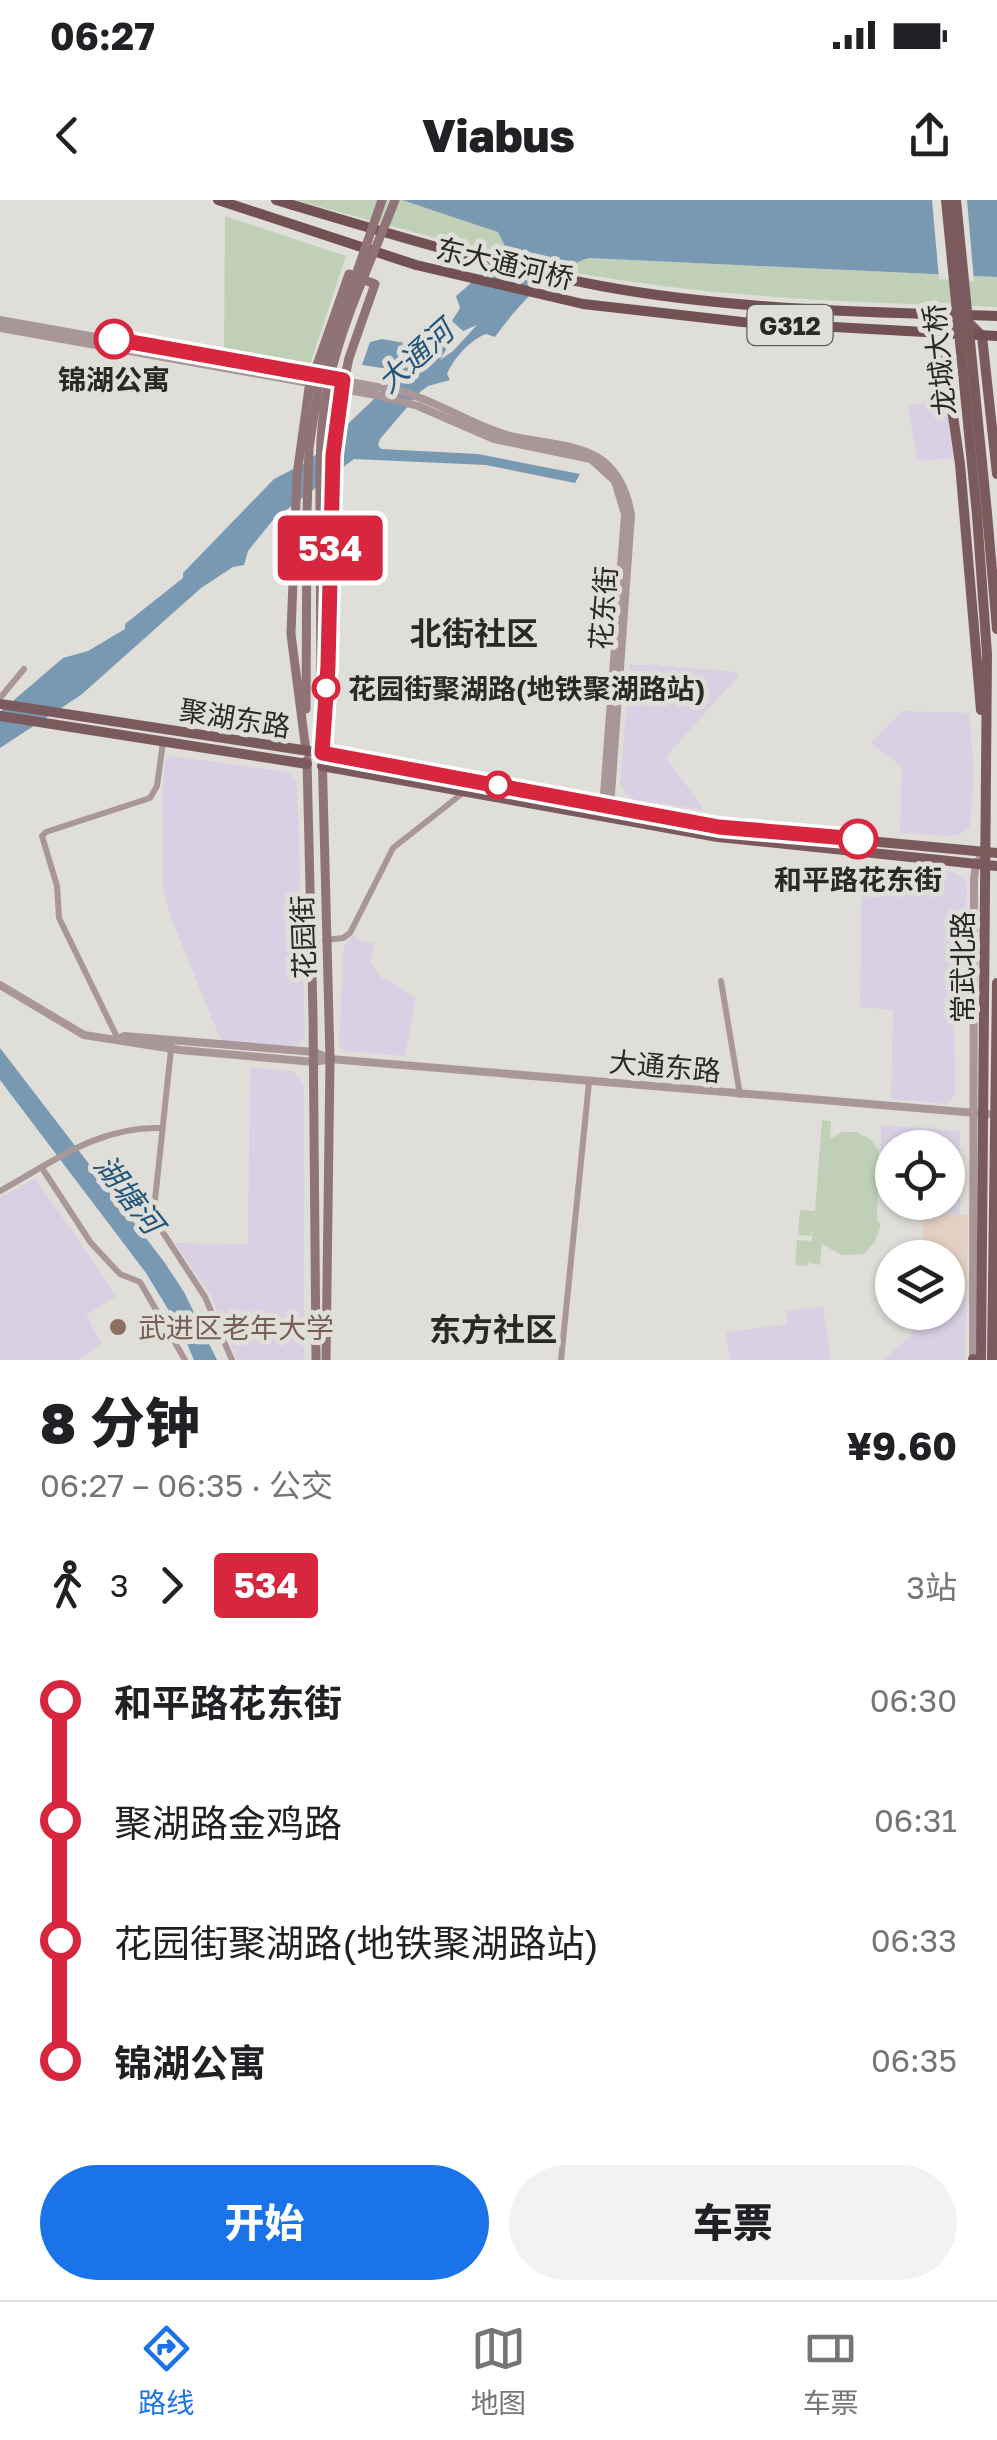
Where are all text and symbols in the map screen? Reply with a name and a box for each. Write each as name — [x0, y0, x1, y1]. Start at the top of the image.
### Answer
text: 06:27 — [50, 13, 155, 58]
icon: back — [40, 108, 95, 163]
text: Viabus — [422, 108, 575, 162]
icon: share — [902, 108, 957, 163]
street label: 东大通河桥 — [433, 231, 577, 295]
street label: 龙城大桥 — [917, 303, 961, 417]
road number: G312 — [748, 305, 832, 345]
water label: 大通河 — [370, 309, 464, 399]
marker: 锦湖公寓 — [95, 320, 133, 358]
place label: 锦湖公寓 — [58, 363, 170, 396]
line badge: 534 — [272, 516, 388, 580]
text: 534 — [298, 527, 362, 569]
street label: 花东街 — [584, 565, 622, 651]
district label: 北街社区 — [410, 614, 538, 652]
place label: 花园街聚湖路(地铁聚湖路站) — [348, 672, 705, 705]
marker: 花园街聚湖路(地铁聚湖路站) — [313, 675, 339, 701]
street label: 聚湖东路 — [177, 693, 293, 743]
unlabelled marker — [485, 772, 511, 798]
marker: 和平路花东街 — [839, 820, 877, 858]
place label: 和平路花东街 — [774, 863, 942, 896]
street label: 花园街 — [285, 894, 321, 980]
street label: 常武北路 — [946, 911, 979, 1023]
street label: 大通东路 — [608, 1045, 722, 1087]
map controls — [875, 1130, 965, 1330]
button: locate — [875, 1130, 965, 1220]
water label: 湖塘河 — [87, 1147, 174, 1244]
button: layers — [875, 1240, 965, 1330]
district label: 东方社区 — [429, 1310, 557, 1348]
place label: 武进区老年大学 — [138, 1311, 334, 1344]
marker: 武进区老年大学 — [107, 1316, 129, 1338]
text: 8 分钟 — [40, 1389, 200, 1455]
text: ¥9.60 — [847, 1423, 957, 1468]
text: 06:27 – 06:35 · 公交 — [40, 1466, 333, 1504]
icon: walk — [40, 1558, 95, 1613]
icon: forward — [144, 1558, 199, 1613]
text: 534 — [234, 1564, 298, 1606]
text: 3 — [110, 1566, 129, 1604]
text: 3站 — [906, 1568, 957, 1606]
text: 和平路花东街 — [114, 1680, 342, 1725]
text: 06:30 — [870, 1681, 957, 1719]
text: 聚湖路金鸡路 — [114, 1800, 342, 1845]
text: 06:31 — [874, 1801, 957, 1839]
text: 花园街聚湖路(地铁聚湖路站) — [114, 1920, 599, 1965]
text: 06:33 — [871, 1921, 957, 1959]
text: 锦湖公寓 — [114, 2040, 266, 2085]
text: 06:35 — [871, 2041, 957, 2079]
button: 开始 — [40, 2165, 489, 2280]
button: 车票 — [509, 2165, 957, 2280]
tab: 路线 — [138, 2321, 194, 2421]
tab: 地图 — [470, 2321, 527, 2421]
tab: 车票 — [803, 2321, 859, 2421]

